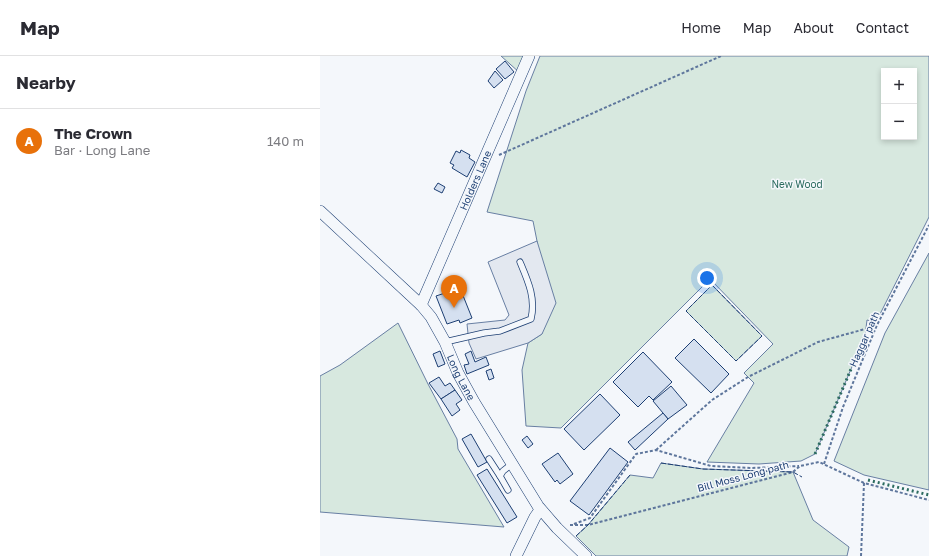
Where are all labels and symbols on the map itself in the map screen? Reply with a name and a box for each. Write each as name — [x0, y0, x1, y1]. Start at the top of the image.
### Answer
street label: Holders Lane — [457, 148, 493, 212]
park label: New Wood — [771, 178, 823, 190]
your location — [697, 268, 717, 288]
pin: A — [441, 275, 467, 308]
street label: Haggar path — [846, 309, 882, 369]
street label: Long Lane — [445, 352, 478, 402]
street label: Bill Moss Long path — [696, 458, 790, 494]

